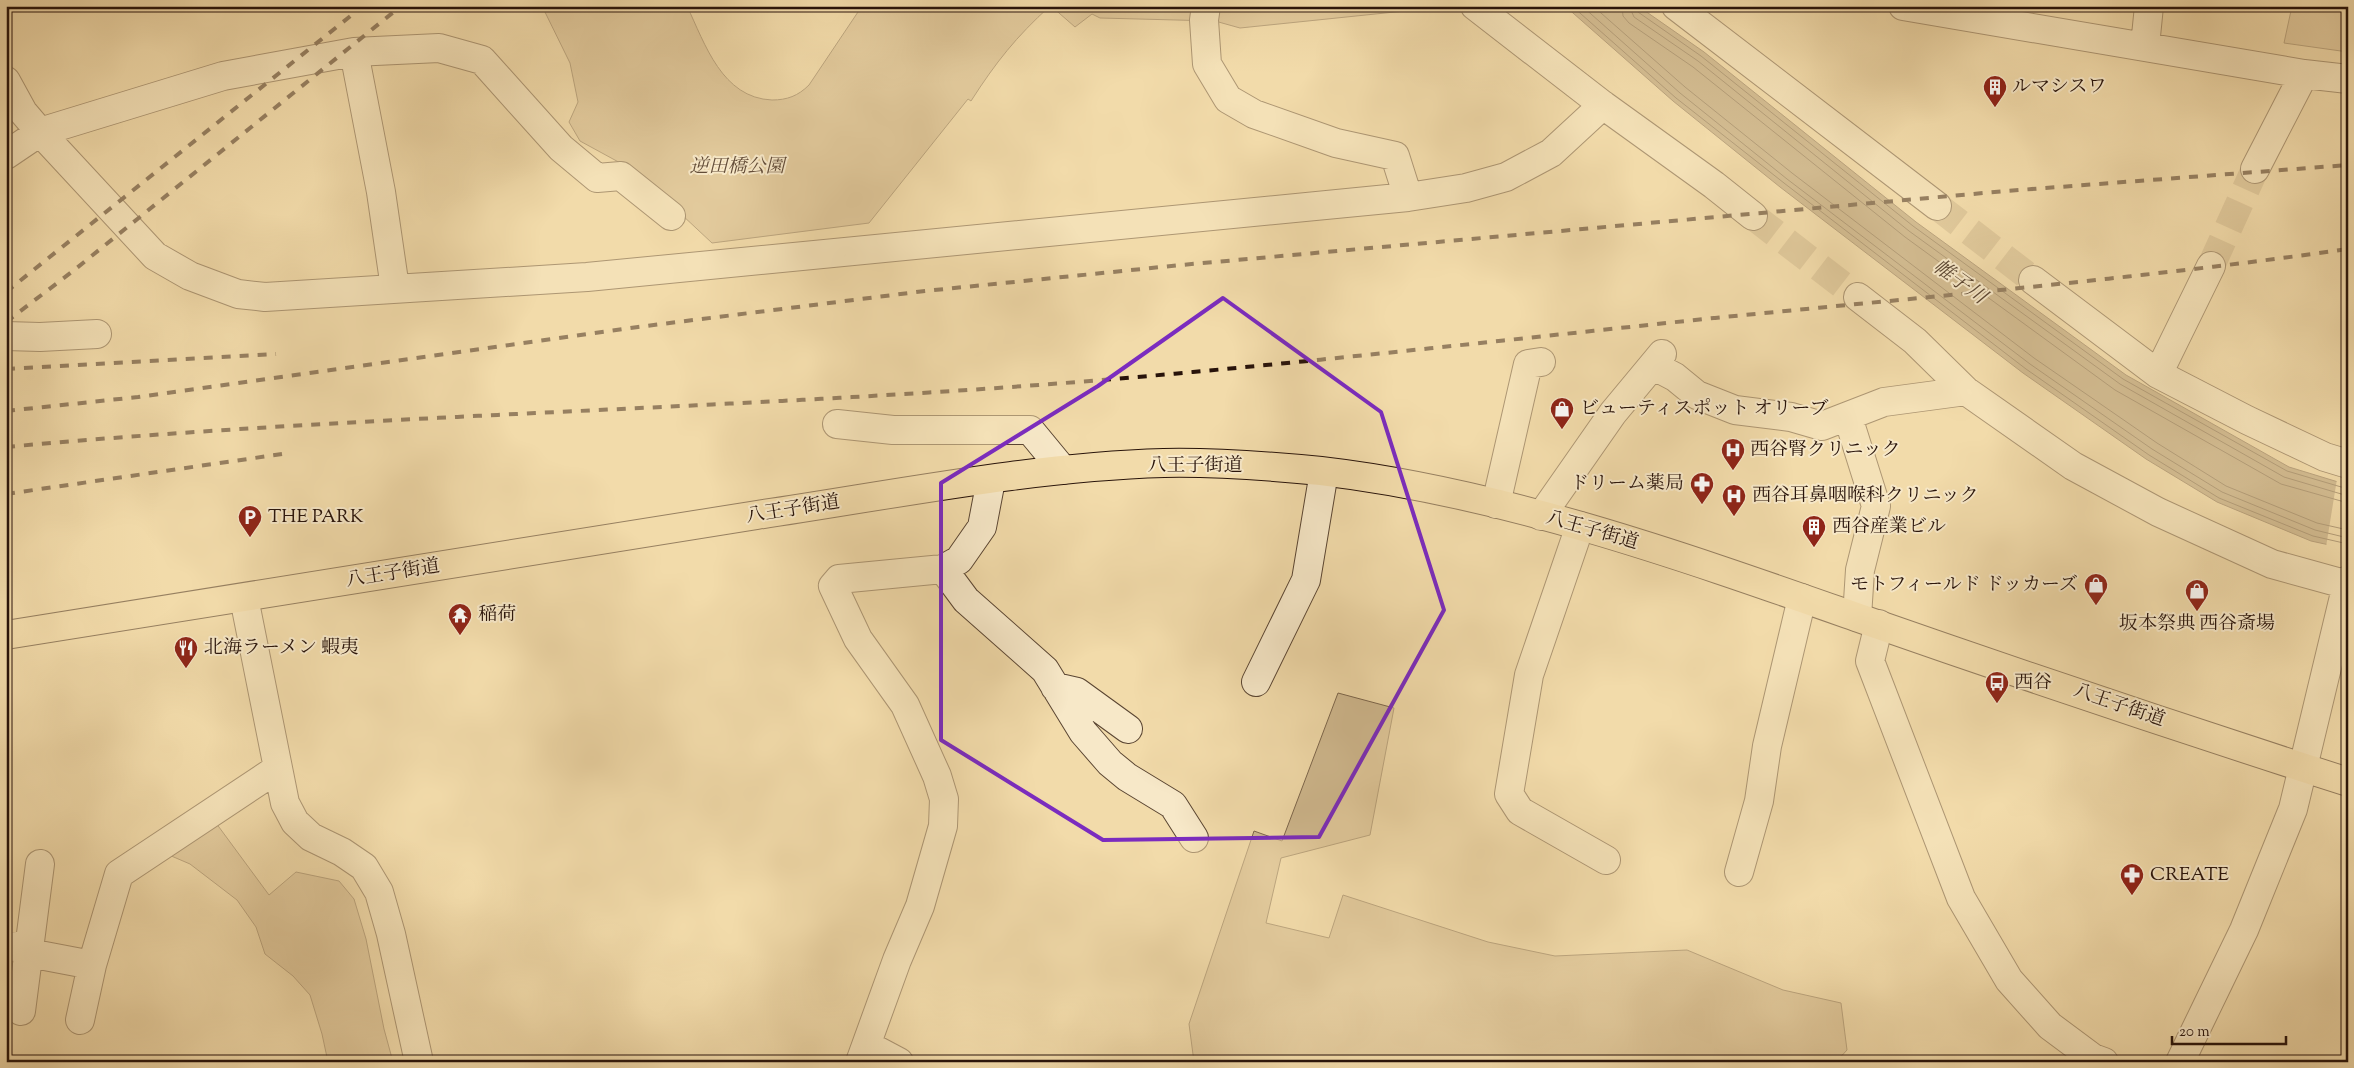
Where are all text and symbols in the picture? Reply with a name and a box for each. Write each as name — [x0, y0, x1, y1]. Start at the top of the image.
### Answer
building icon: ルマシスワ — [1982, 74, 2008, 108]
place label: ルマシスワ — [2012, 74, 2106, 101]
park label: 逆田橋公園 — [689, 154, 787, 181]
water label: 帷子川 — [1926, 254, 1993, 314]
shop icon: ビューティスポット オリーブ — [1549, 396, 1575, 430]
place label: ビューティスポット オリーブ — [1580, 396, 1829, 423]
hospital icon: 西谷腎クリニック — [1720, 437, 1746, 471]
place label: 西谷腎クリニック — [1750, 437, 1901, 464]
street label: 八王子街道 — [1147, 453, 1243, 480]
place label: ドリーム薬局 — [1570, 471, 1684, 498]
pharmacy icon: ドリーム薬局 — [1689, 471, 1715, 505]
hospital icon: 西谷耳鼻咽喉科クリニック — [1721, 483, 1747, 517]
place label: 西谷耳鼻咽喉科クリニック — [1752, 483, 1979, 510]
street label: 八王子街道 — [744, 489, 842, 531]
parking icon: THE PARK — [237, 504, 263, 538]
place label: THE PARK — [268, 504, 364, 531]
street label: 八王子街道 — [1543, 505, 1641, 557]
building icon: 西谷産業ビル — [1801, 514, 1827, 548]
place label: 西谷産業ビル — [1832, 514, 1946, 541]
street label: 八王子街道 — [344, 553, 442, 595]
place label: モトフィールド ドッカーズ — [1850, 572, 2078, 599]
shop icon: モトフィールド ドッカーズ — [2083, 572, 2109, 606]
shop icon: 坂本祭典 西谷斎場 — [2184, 578, 2210, 612]
temple icon: 稲荷 — [447, 602, 473, 636]
place label: 稲荷 — [478, 602, 516, 629]
place label: 坂本祭典 西谷斎場 — [2119, 611, 2275, 638]
restaurant icon: 北海ラーメン 蝦夷 — [173, 635, 199, 669]
place label: 北海ラーメン 蝦夷 — [204, 635, 359, 662]
bus stop icon: 西谷 — [1984, 670, 2010, 704]
place label: 西谷 — [2014, 670, 2052, 697]
street label: 八王子街道 — [2070, 678, 2168, 734]
pharmacy icon: CREATE — [2119, 862, 2145, 896]
place label: CREATE — [2150, 862, 2230, 889]
scale bar — [2172, 1013, 2285, 1045]
text: 20 m — [2179, 1022, 2210, 1043]

